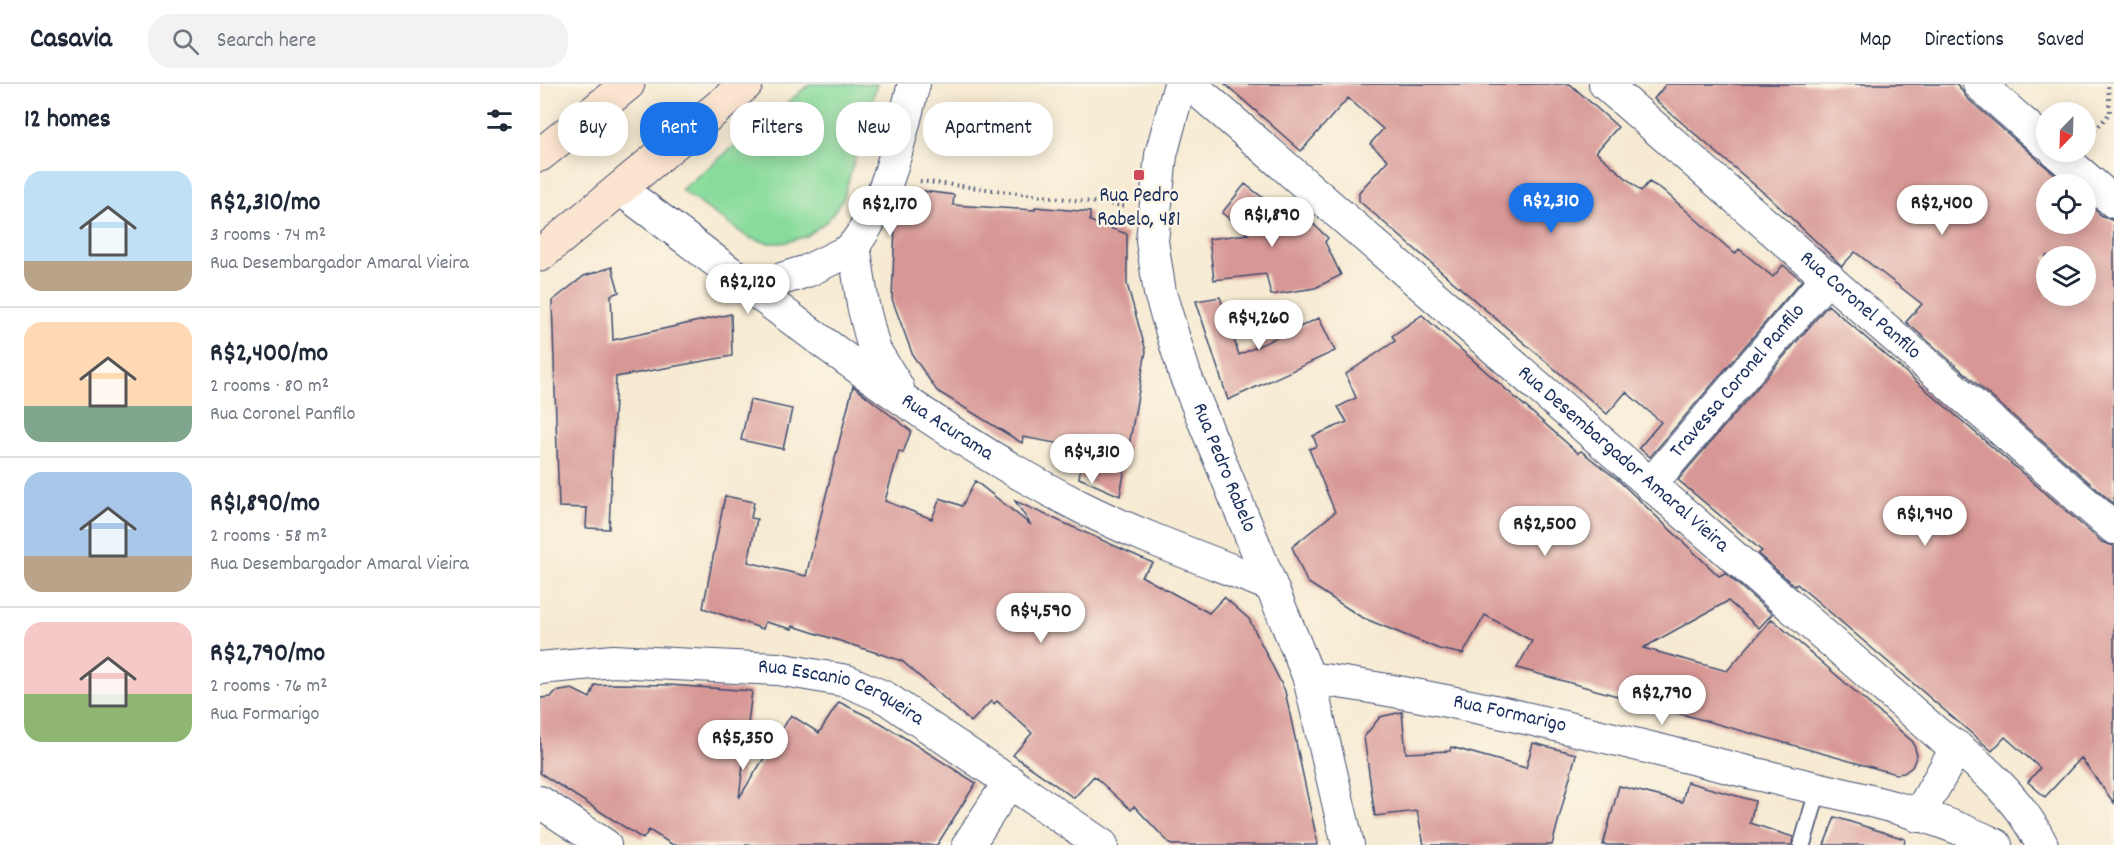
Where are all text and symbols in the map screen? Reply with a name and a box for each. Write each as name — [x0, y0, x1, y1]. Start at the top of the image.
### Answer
search box — [148, 14, 568, 68]
text: Casavia — [30, 21, 112, 61]
icon: search — [169, 25, 202, 58]
text: Search here — [217, 26, 316, 57]
text: Map — [1860, 26, 1891, 56]
text: Directions — [1924, 26, 2004, 56]
text: Saved — [2037, 26, 2084, 56]
text: 12 homes — [24, 102, 111, 139]
chip: Buy — [558, 102, 628, 156]
chip: Rent — [640, 102, 718, 156]
chip: Filters — [730, 102, 824, 156]
chip: New — [836, 102, 911, 156]
chip: Apartment — [923, 102, 1053, 156]
north arrow — [2036, 102, 2096, 162]
map controls — [2036, 102, 2096, 306]
icon: filters — [483, 104, 516, 137]
marker: Rua Pedro Rabelo, 481 — [1132, 168, 1146, 182]
button: locate — [2036, 174, 2096, 234]
place label: Rua Pedro Rabelo, 481 — [1097, 182, 1181, 236]
pin: R$2,310 — [1496, 183, 1606, 234]
text: R$2,310/mo — [210, 185, 320, 222]
pin: R$2,400 — [1887, 185, 1997, 236]
pin: R$2,170 — [835, 186, 945, 237]
text: R$2,310 — [1523, 188, 1579, 216]
text: R$2,400 — [1911, 190, 1973, 218]
text: R$2,170 — [862, 191, 918, 219]
icon: home — [72, 195, 144, 267]
pin: R$1,890 — [1217, 197, 1327, 248]
text: R$1,890 — [1244, 202, 1300, 230]
text: 3 rooms · 74 m² — [210, 222, 326, 250]
street label: Rua Coronel Panfilo — [1792, 245, 1927, 368]
button: layers — [2036, 246, 2096, 306]
text: Rua Desembargador Amaral Vieira — [210, 250, 469, 278]
pin: R$2,120 — [693, 264, 803, 315]
text: R$2,120 — [720, 269, 776, 297]
street label: Travessa Coronel Panfilo — [1664, 298, 1813, 466]
pin: R$4,260 — [1204, 300, 1314, 351]
text: R$4,260 — [1228, 305, 1290, 333]
text: R$2,400/mo — [210, 336, 328, 373]
icon: home — [72, 346, 144, 418]
street label: Rua Desembargador Amaral Vieira — [1510, 359, 1736, 561]
text: 2 rooms · 80 m² — [210, 373, 329, 401]
street label: Rua Acurama — [894, 387, 1000, 470]
street label: Rua Pedro Rabelo — [1183, 399, 1263, 537]
text: Rua Coronel Panfilo — [210, 401, 355, 429]
pin: R$4,310 — [1037, 434, 1147, 485]
text: R$4,310 — [1064, 439, 1120, 467]
text: R$1,890/mo — [210, 486, 320, 523]
icon: home — [72, 496, 144, 568]
pin: R$1,940 — [1870, 496, 1980, 547]
text: R$1,940 — [1897, 501, 1953, 529]
pin: R$2,500 — [1490, 506, 1600, 557]
text: R$2,500 — [1513, 511, 1577, 539]
text: 2 rooms · 58 m² — [210, 523, 327, 551]
text: Rua Desembargador Amaral Vieira — [210, 551, 469, 579]
pin: R$4,590 — [986, 593, 1096, 644]
text: R$4,590 — [1010, 598, 1072, 626]
text: R$2,790/mo — [210, 636, 325, 673]
icon: home — [72, 646, 144, 718]
street label: Rua Escanio Cerqueira — [757, 653, 930, 735]
text: 2 rooms · 76 m² — [210, 673, 328, 701]
pin: R$2,790 — [1607, 675, 1717, 726]
text: R$2,790 — [1632, 680, 1692, 708]
street label: Rua Formarigo — [1450, 688, 1569, 742]
text: Rua Formarigo — [210, 701, 319, 729]
pin: R$5,350 — [688, 720, 798, 771]
text: R$5,350 — [712, 725, 774, 753]

